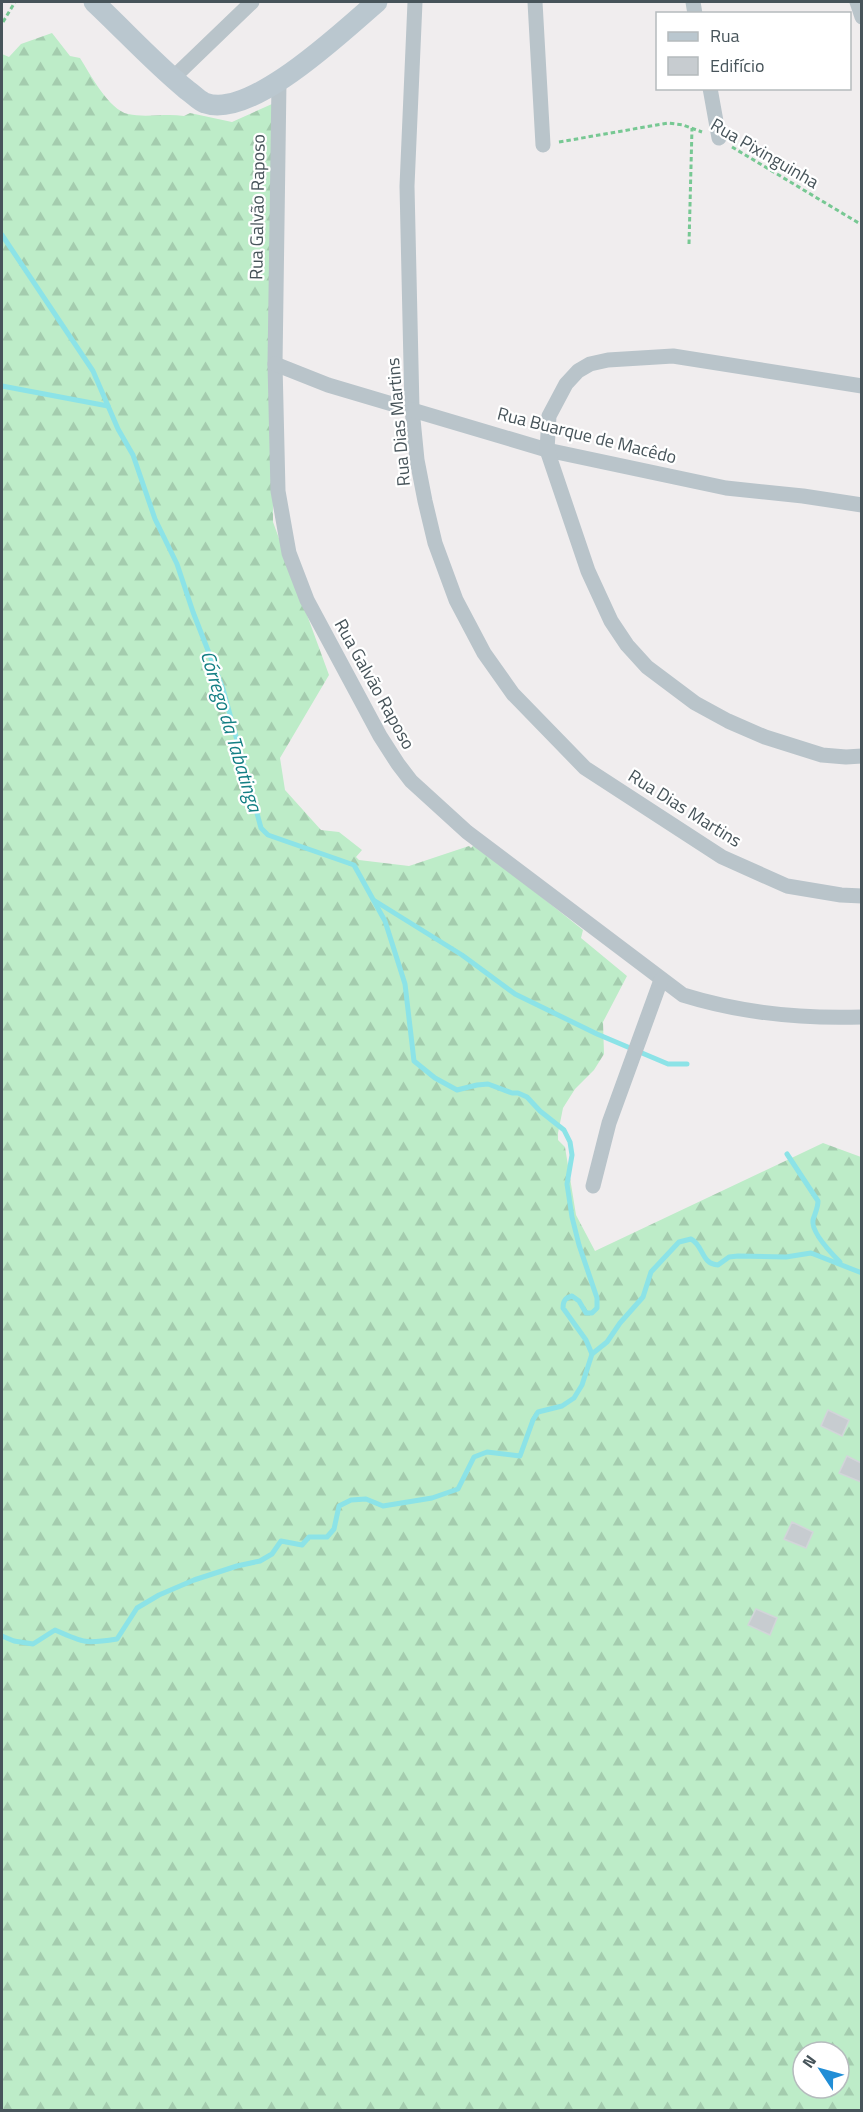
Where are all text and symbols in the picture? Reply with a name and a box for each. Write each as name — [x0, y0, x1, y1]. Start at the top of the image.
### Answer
legend — [656, 12, 851, 90]
text: Rua — [710, 22, 740, 49]
text: Edifício — [710, 52, 764, 79]
street label: Rua Pixinguinha — [706, 111, 824, 195]
street label: Rua Galvão Raposo — [242, 134, 272, 280]
street label: Rua Dias Martins — [379, 356, 417, 488]
street label: Rua Buarque de Macêdo — [495, 400, 679, 470]
street label: Rua Galvão Raposo — [328, 614, 422, 754]
water label: Córrego da Tabatinga — [193, 647, 272, 816]
street label: Rua Dias Martins — [623, 762, 747, 854]
north arrow — [791, 2040, 851, 2100]
text: N — [796, 2050, 822, 2073]

